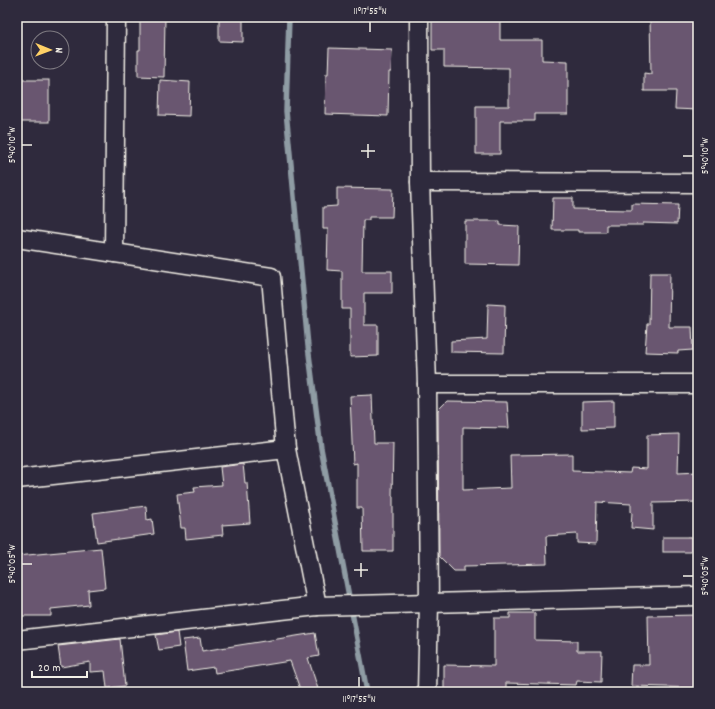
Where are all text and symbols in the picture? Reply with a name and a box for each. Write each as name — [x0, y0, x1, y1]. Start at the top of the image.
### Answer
text: 11°17'55"N — [353, 5, 387, 19]
north arrow — [30, 30, 70, 70]
text: N — [50, 47, 66, 54]
text: 5°40'10"W — [6, 127, 20, 163]
text: 5°40'10"W — [699, 138, 713, 174]
text: 5°40'05"W — [6, 544, 20, 583]
text: 5°40'05"W — [699, 556, 713, 595]
scale bar — [32, 653, 87, 679]
text: 20 m — [38, 660, 61, 677]
text: 11°17'55"N — [342, 693, 376, 707]

